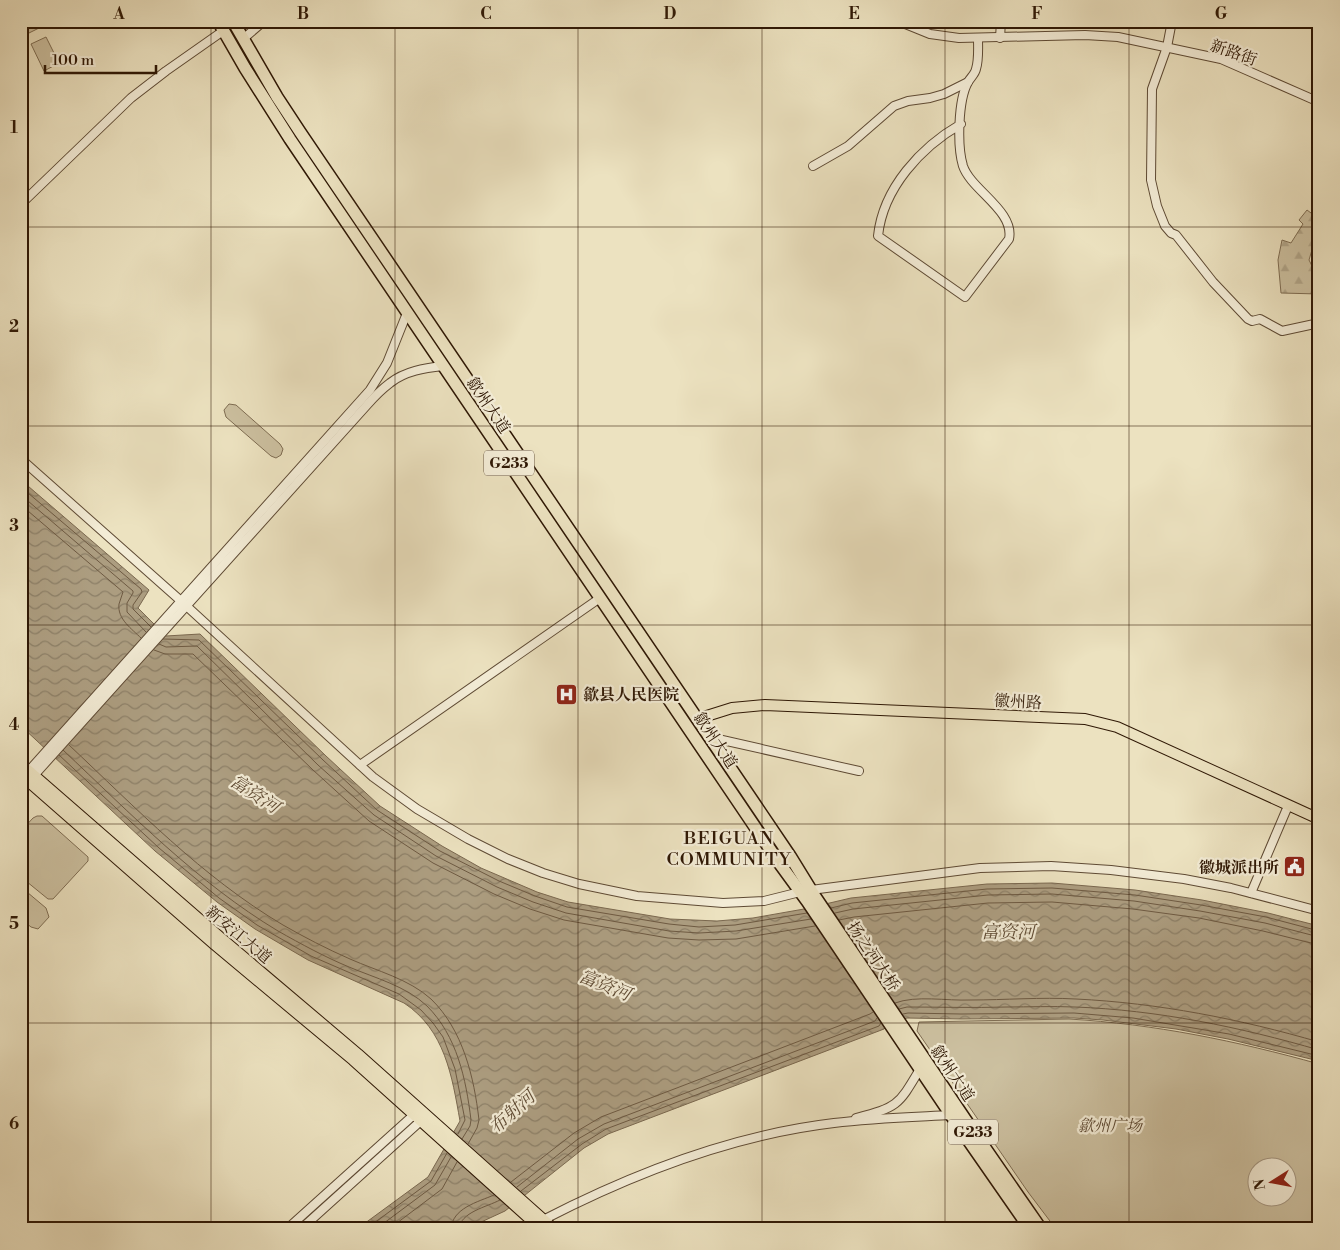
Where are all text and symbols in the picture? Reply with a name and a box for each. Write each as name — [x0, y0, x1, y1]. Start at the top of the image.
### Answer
text: A — [112, 4, 125, 24]
text: B — [297, 4, 309, 24]
text: C — [480, 4, 492, 24]
text: D — [664, 4, 677, 24]
text: E — [848, 4, 860, 24]
text: F — [1031, 4, 1043, 24]
text: G — [1215, 4, 1228, 24]
street label: 新路街 — [1208, 36, 1260, 70]
scale bar — [45, 42, 156, 74]
text: 100 m — [52, 51, 94, 70]
text: 1 — [10, 118, 18, 138]
text: 2 — [9, 317, 19, 337]
street label: 歙州大道 — [462, 373, 514, 438]
road number: G233 — [484, 450, 534, 476]
text: 3 — [9, 516, 19, 536]
hospital icon: 歙县人民医院 — [555, 682, 579, 706]
place label: 歙县人民医院 — [583, 685, 679, 705]
street label: 徽州路 — [993, 691, 1042, 713]
street label: 歙州大道 — [689, 708, 741, 773]
text: 4 — [9, 715, 20, 735]
water label: 富资河 — [226, 770, 286, 820]
district label: BEIGUAN COMMUNITY — [666, 827, 792, 871]
public building icon: 徽城派出所 — [1283, 855, 1307, 879]
place label: 徽城派出所 — [1199, 858, 1279, 878]
street label: 新安江大道 — [201, 901, 275, 968]
text: 5 — [9, 914, 19, 934]
street label: 扬之河大桥 — [843, 918, 904, 995]
water label: 富资河 — [981, 921, 1038, 944]
water label: 富资河 — [575, 965, 637, 1007]
street label: 歙州大道 — [926, 1041, 978, 1106]
water label: 布射河 — [485, 1084, 542, 1139]
text: 6 — [9, 1114, 19, 1134]
park label: 歙州广场 — [1078, 1116, 1144, 1136]
road number: G233 — [948, 1120, 998, 1144]
north arrow — [1248, 1158, 1298, 1208]
text: N — [1250, 1177, 1270, 1191]

